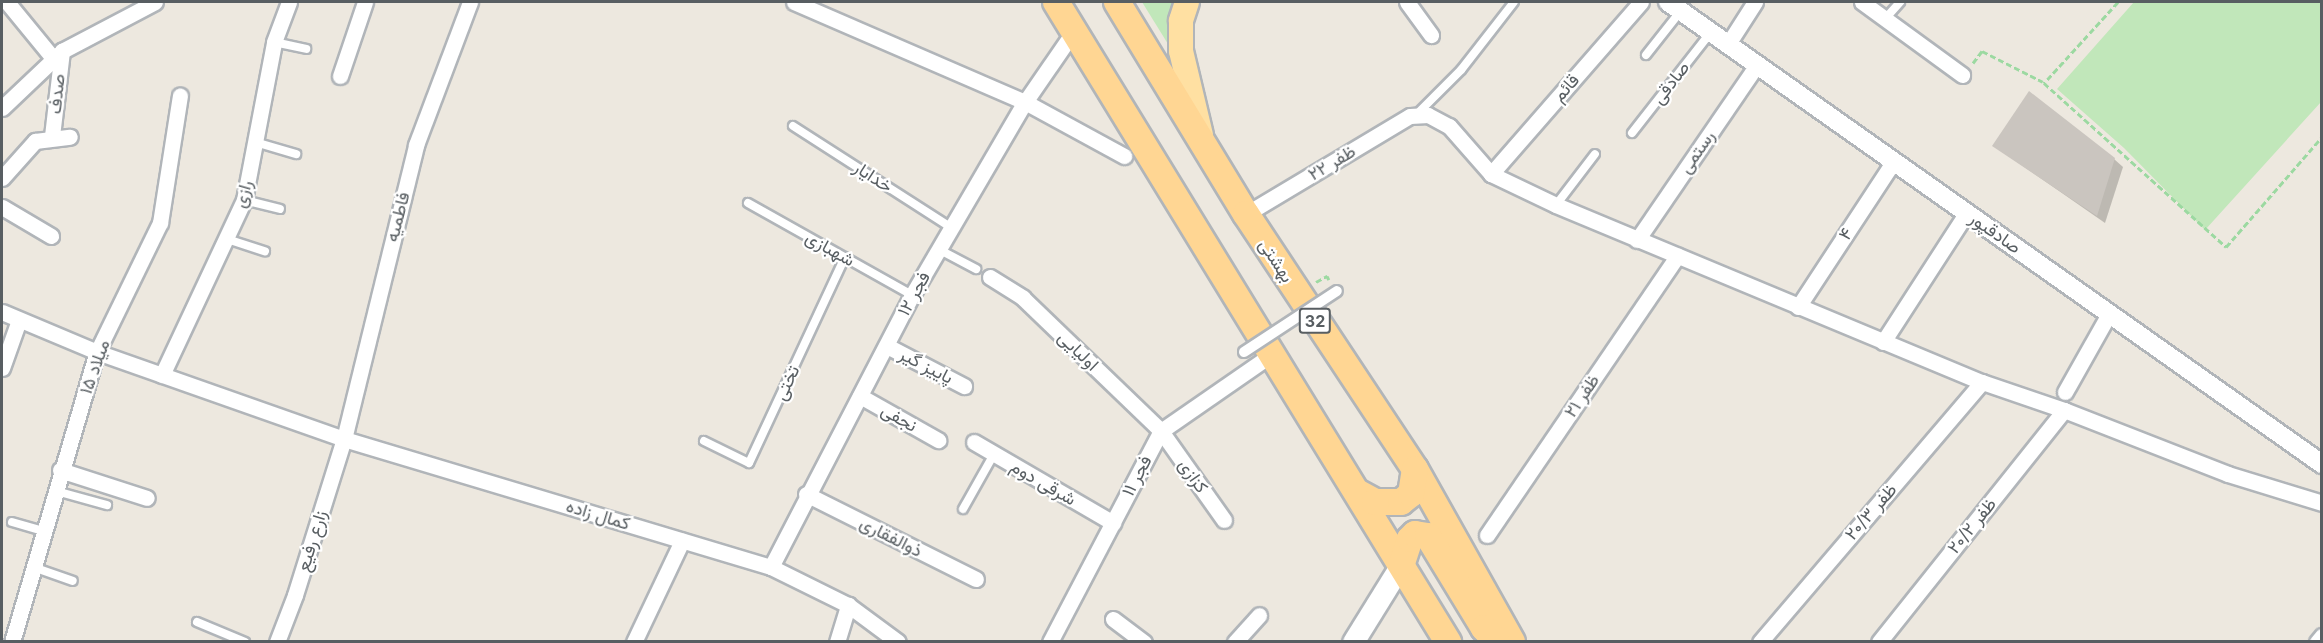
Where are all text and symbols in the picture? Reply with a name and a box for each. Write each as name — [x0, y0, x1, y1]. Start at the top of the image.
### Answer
street label: صادقی — [1648, 57, 1694, 109]
street label: قائم — [1548, 70, 1584, 106]
street label: صدف — [44, 73, 70, 115]
street label: رستمی — [1674, 126, 1720, 178]
street label: ظفر ۲۲ — [1304, 140, 1360, 186]
street label: خدایار — [849, 156, 897, 198]
street label: رازی — [229, 178, 257, 210]
street label: فاطمیه — [381, 190, 415, 244]
street label: صادقپور — [1965, 207, 2025, 259]
street label: ۴ — [1834, 224, 1858, 244]
street label: شهبازی — [802, 227, 858, 271]
street label: بهشتی — [1254, 235, 1298, 287]
street label: فجر ۱۲ — [893, 268, 935, 320]
road number: 32 — [1298, 308, 1332, 334]
street label: اولیایی — [1053, 326, 1103, 376]
street label: میلاد ۱۵ — [75, 337, 115, 397]
street label: پاییز گیر — [895, 343, 957, 389]
street label: تختی — [770, 362, 804, 404]
street label: ظفر ۲۱ — [1560, 370, 1604, 422]
street label: نجفی — [877, 399, 921, 437]
street label: فجر ۱۱ — [1117, 452, 1157, 500]
street label: کزازی — [1174, 455, 1212, 497]
street label: شرقی دوم — [1006, 456, 1080, 510]
street label: ظفر ۲۰/۳ — [1841, 479, 1901, 545]
street label: ظفر ۲۰/۲ — [1943, 494, 2001, 558]
street label: کمال زاده — [563, 495, 633, 535]
street label: زارع رفیع — [292, 508, 332, 574]
street label: ذوالفقاری — [856, 512, 926, 562]

